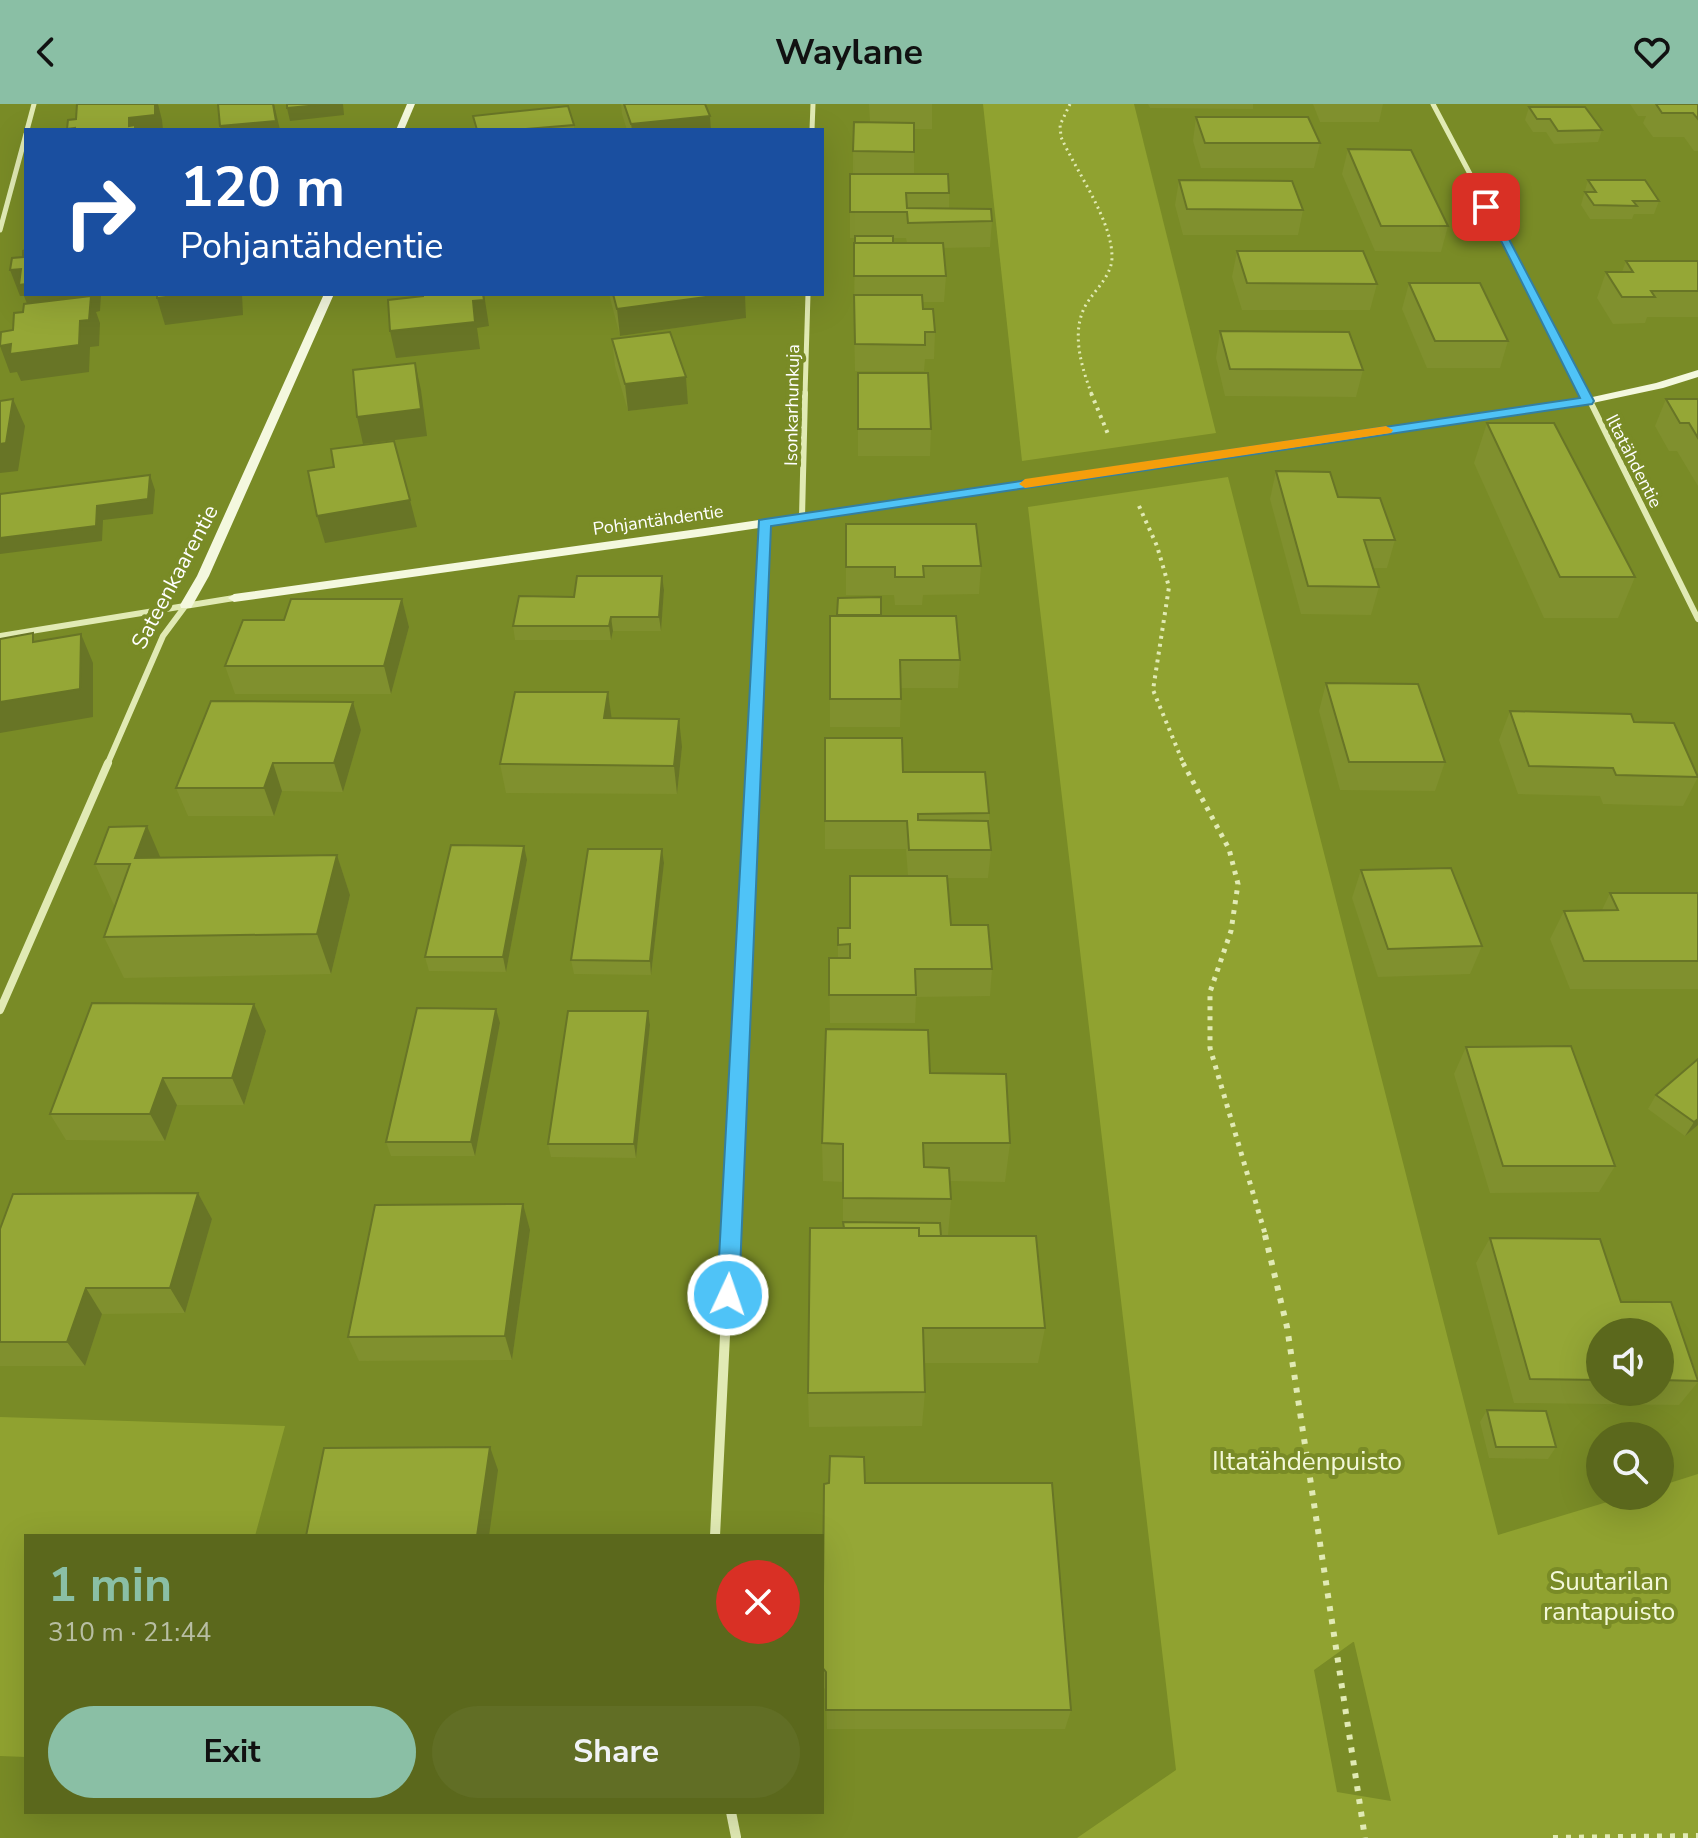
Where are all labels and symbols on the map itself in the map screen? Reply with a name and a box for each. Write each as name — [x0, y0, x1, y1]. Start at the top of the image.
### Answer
pin — [1452, 173, 1520, 241]
street label: Isonkarhunkuja — [779, 344, 805, 466]
street label: Iltatähdentie — [1600, 410, 1668, 512]
street label: Pohjantähdentie — [591, 499, 725, 541]
street label: Sateenkaarentie — [124, 500, 226, 654]
position arrow — [686, 1253, 770, 1337]
park label: Iltatähdenpuisto — [1212, 1444, 1402, 1479]
park label: Suutarilan rantapuisto — [1543, 1564, 1675, 1629]

